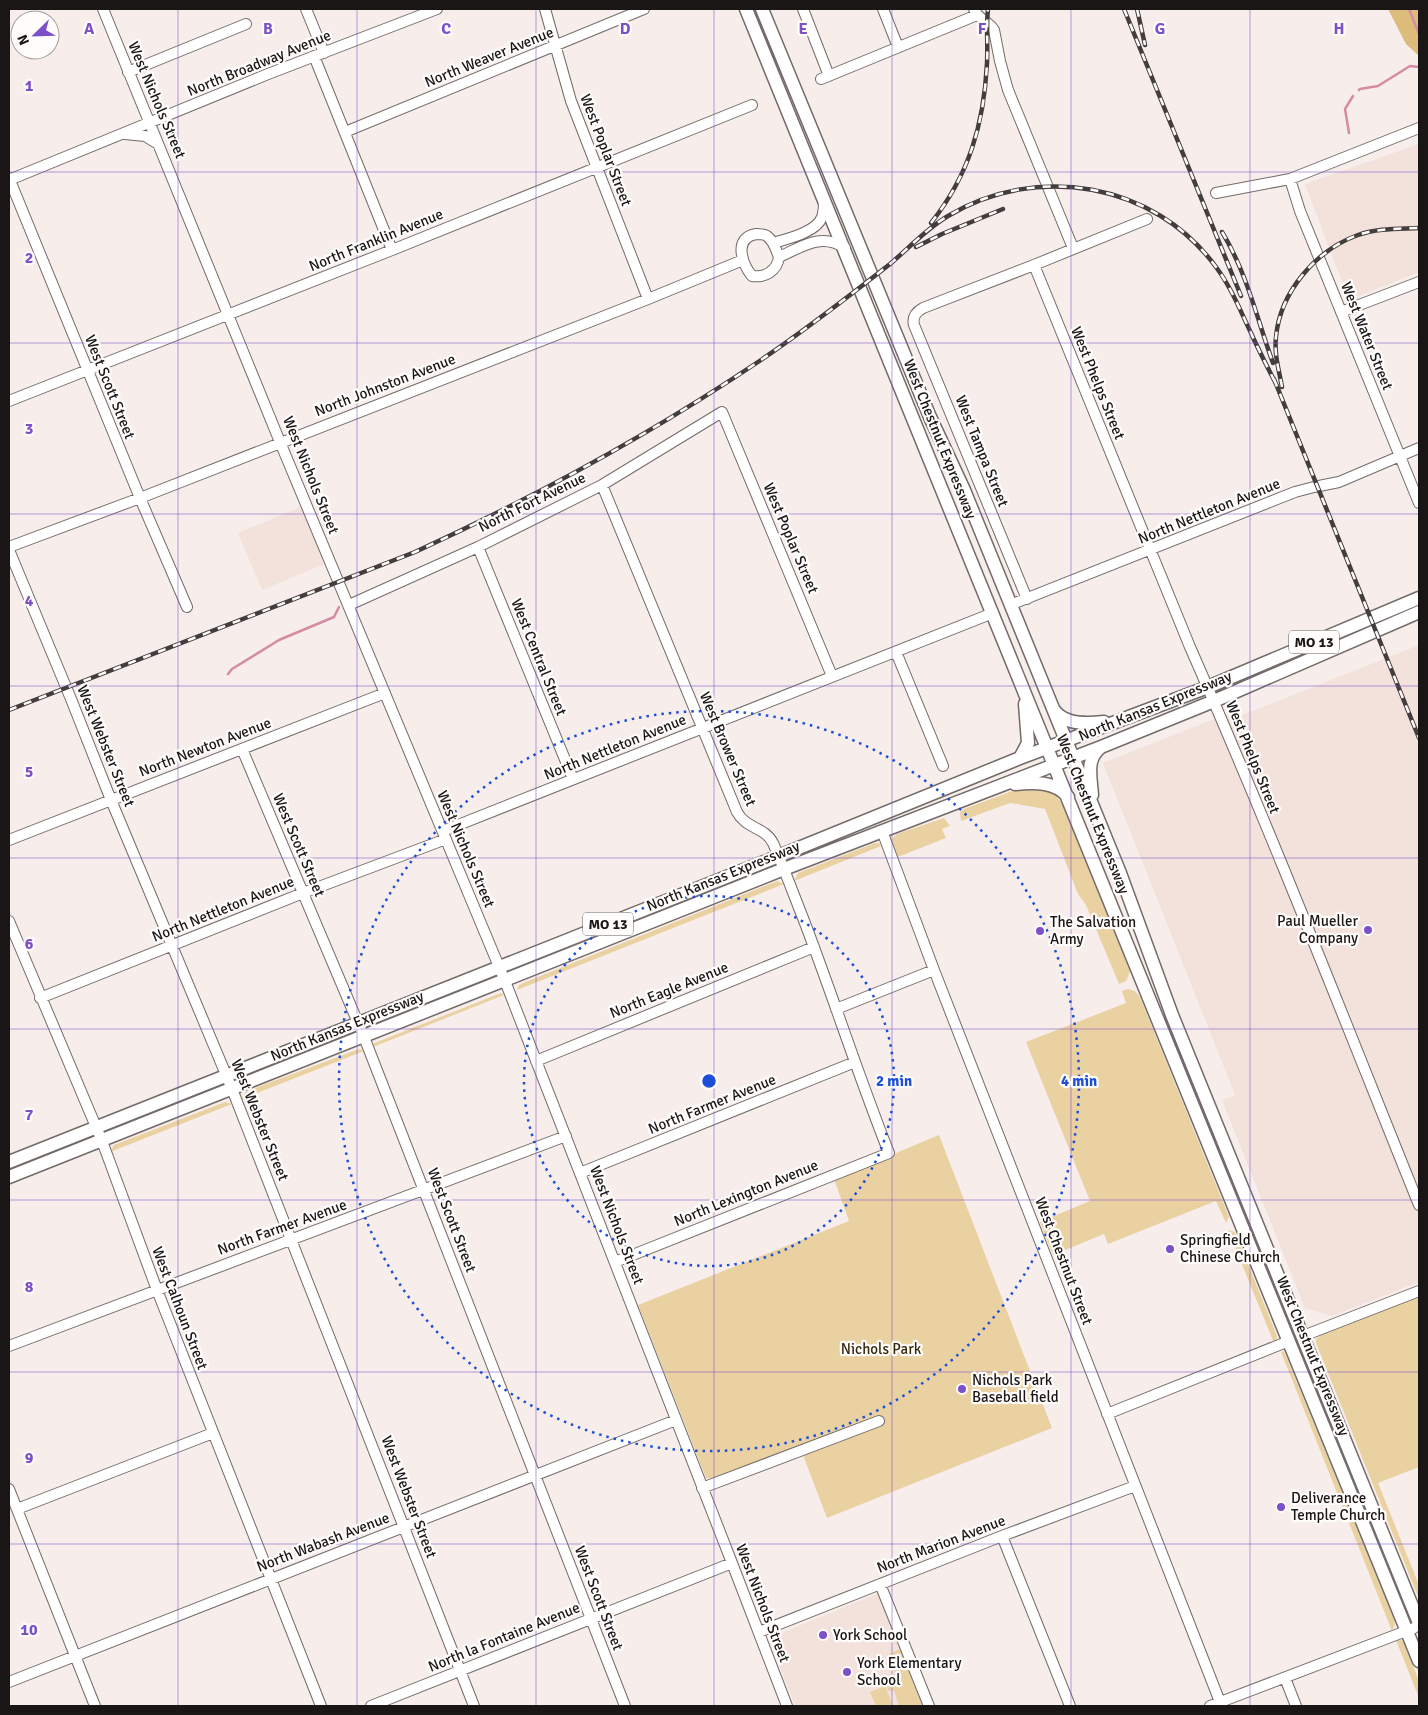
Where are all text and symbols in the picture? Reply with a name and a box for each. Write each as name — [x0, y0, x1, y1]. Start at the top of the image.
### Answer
north arrow — [10, 10, 60, 60]
text: A — [84, 19, 95, 39]
text: C — [441, 19, 451, 39]
text: D — [620, 19, 631, 39]
text: E — [798, 19, 808, 39]
text: F — [978, 19, 987, 39]
text: G — [1155, 19, 1165, 39]
text: H — [1334, 19, 1344, 39]
street label: North Weaver Avenue — [422, 23, 556, 91]
street label: North Broadway Avenue — [185, 26, 333, 100]
text: N — [14, 32, 33, 48]
street label: West Nichols Street — [124, 39, 190, 161]
text: 1 — [25, 76, 34, 96]
street label: West Poplar Street — [576, 91, 636, 209]
street label: North Franklin Avenue — [306, 205, 446, 275]
text: 2 — [25, 248, 33, 268]
street label: West Water Street — [1337, 279, 1397, 393]
street label: West Phelps Street — [1067, 324, 1129, 442]
street label: West Scott Street — [81, 332, 139, 442]
street label: North Johnston Avenue — [312, 350, 458, 420]
street label: West Chestnut Expressway — [900, 357, 980, 521]
street label: West Tampa Street — [951, 393, 1013, 509]
street label: West Nichols Street — [279, 413, 343, 537]
text: 3 — [25, 419, 33, 439]
street label: North Fort Avenue — [475, 468, 589, 536]
street label: North Nettleton Avenue — [1135, 474, 1283, 548]
street label: West Poplar Street — [760, 480, 822, 596]
text: 4 — [25, 591, 34, 611]
street label: West Central Street — [507, 596, 571, 718]
road number: MO 13 — [1289, 630, 1339, 654]
street label: North Kansas Expressway — [1076, 667, 1234, 745]
street label: West Webster Street — [73, 683, 139, 809]
street label: West Brower Street — [696, 689, 760, 809]
street label: West Phelps Street — [1222, 698, 1284, 816]
street label: North Nettleton Avenue — [541, 710, 689, 784]
street label: North Newton Avenue — [136, 713, 274, 781]
street label: West Chestnut Expressway — [1053, 732, 1133, 896]
text: 5 — [25, 762, 33, 782]
street label: West Nichols Street — [433, 788, 499, 910]
street label: West Scott Street — [269, 791, 329, 899]
street label: North Kansas Expressway — [644, 837, 802, 915]
street label: North Nettleton Avenue — [149, 872, 297, 946]
road number: MO 13 — [583, 912, 633, 936]
place label: Paul Mueller Company — [1277, 912, 1358, 947]
place label: The Salvation Army — [1050, 913, 1136, 948]
marker: Paul Mueller Company — [1362, 924, 1374, 936]
marker: The Salvation Army — [1034, 925, 1046, 937]
text: 6 — [25, 934, 34, 954]
street label: North Eagle Avenue — [607, 958, 731, 1022]
street label: North Kansas Expressway — [268, 987, 426, 1065]
street label: West Webster Street — [227, 1057, 293, 1183]
street label: North Farmer Avenue — [645, 1070, 779, 1138]
centre of rings — [700, 1072, 718, 1090]
text: 2 min — [876, 1072, 912, 1090]
text: 4 min — [1061, 1072, 1097, 1090]
text: 7 — [25, 1105, 34, 1125]
street label: North Lexington Avenue — [671, 1156, 821, 1230]
street label: West Nichols Street — [586, 1163, 648, 1287]
street label: West Scott Street — [424, 1165, 480, 1275]
street label: North Farmer Avenue — [215, 1195, 349, 1259]
street label: West Chestnut Street — [1031, 1195, 1097, 1327]
place label: Springfield Chinese Church — [1180, 1231, 1280, 1266]
marker: Springfield Chinese Church — [1164, 1243, 1176, 1255]
street label: West Calhoun Street — [148, 1244, 212, 1372]
street label: West Chestnut Expressway — [1273, 1274, 1353, 1438]
text: 8 — [25, 1277, 34, 1297]
park label: Nichols Park — [841, 1340, 922, 1358]
place label: Nichols Park Baseball field — [972, 1371, 1059, 1406]
marker: Nichols Park Baseball field — [956, 1383, 968, 1395]
street label: West Webster Street — [377, 1433, 441, 1561]
text: 9 — [25, 1448, 34, 1468]
place label: Deliverance Temple Church — [1291, 1489, 1386, 1524]
marker: Deliverance Temple Church — [1275, 1501, 1287, 1513]
street label: North Wabash Avenue — [254, 1508, 392, 1576]
street label: North Marion Avenue — [874, 1511, 1008, 1577]
street label: West Nichols Street — [732, 1541, 794, 1665]
street label: West Scott Street — [571, 1543, 627, 1653]
street label: North la Fontaine Avenue — [425, 1598, 583, 1676]
text: 10 — [20, 1620, 38, 1640]
place label: York School — [833, 1626, 907, 1644]
marker: York School — [817, 1629, 829, 1641]
place label: York Elementary School — [857, 1654, 962, 1689]
marker: York Elementary School — [841, 1666, 853, 1678]

